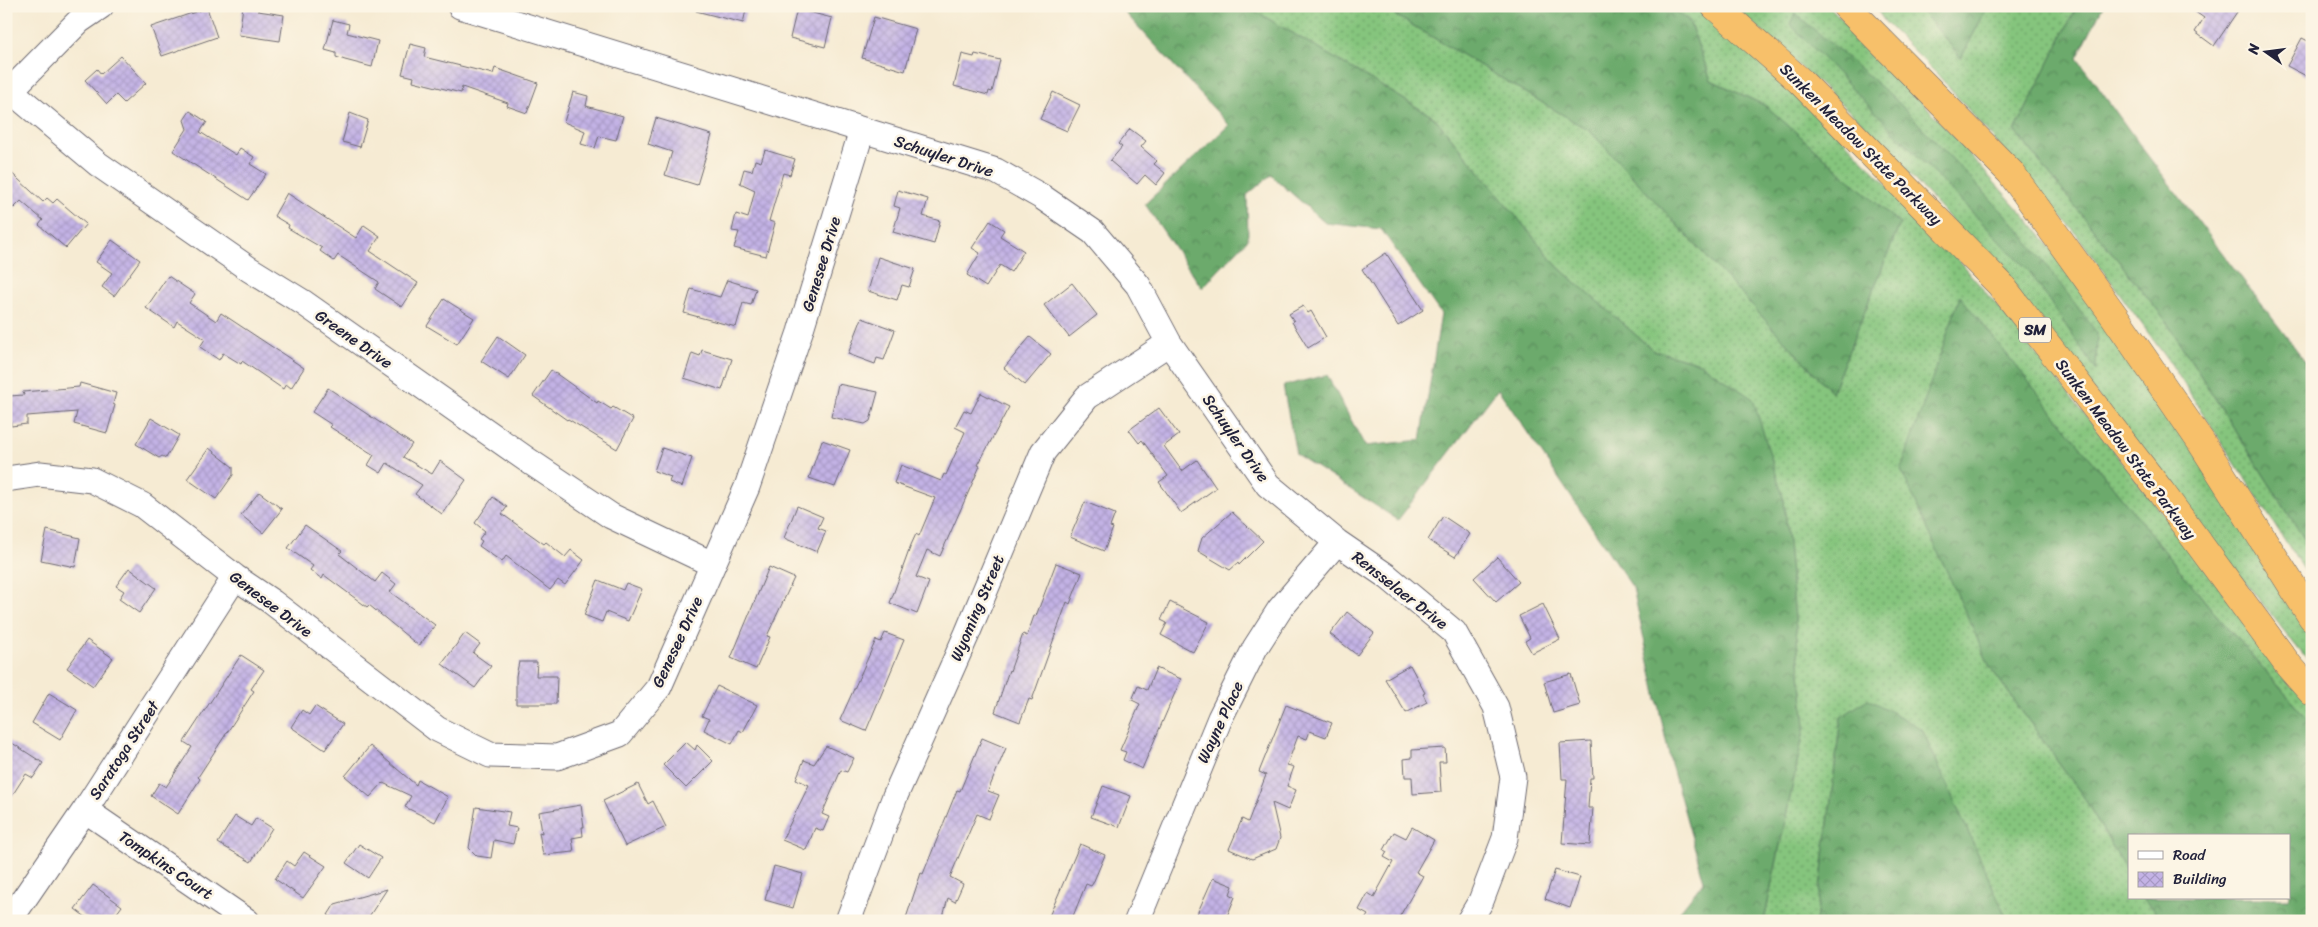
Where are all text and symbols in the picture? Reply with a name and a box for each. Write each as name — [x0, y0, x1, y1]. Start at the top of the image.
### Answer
north arrow — [2240, 28, 2290, 78]
text: N — [2240, 41, 2267, 58]
street label: Sunken Meadow State Parkway — [1773, 56, 1950, 233]
street label: Schuyler Drive — [891, 126, 997, 186]
street label: Genesee Drive — [793, 213, 849, 315]
street label: Greene Drive — [309, 301, 399, 377]
road number: SM — [2019, 318, 2051, 342]
street label: Sunken Meadow State Parkway — [2048, 352, 2205, 547]
street label: Schuyler Drive — [1195, 388, 1277, 488]
street label: Rensselaer Drive — [1345, 543, 1455, 637]
street label: Wyoming Street — [941, 550, 1013, 666]
street label: Genesee Drive — [223, 563, 319, 645]
street label: Genesee Drive — [643, 591, 711, 693]
street label: Wayne Place — [1188, 676, 1252, 768]
street label: Saratoga Street — [81, 694, 167, 806]
street label: Tompkins Court — [113, 822, 219, 908]
legend — [2128, 834, 2290, 900]
text: Road — [2173, 842, 2206, 868]
text: Building — [2173, 866, 2227, 892]

